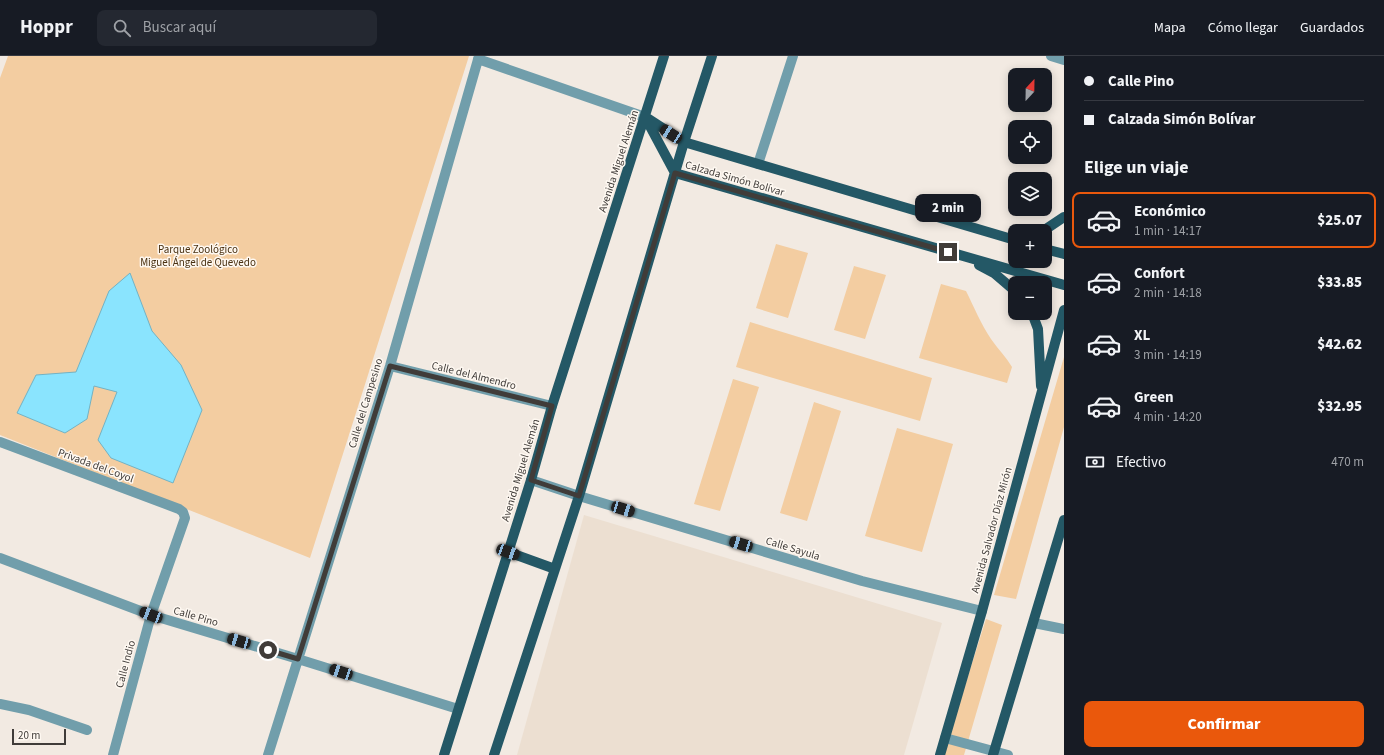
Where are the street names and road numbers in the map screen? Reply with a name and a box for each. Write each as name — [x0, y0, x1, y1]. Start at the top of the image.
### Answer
street label: Avenida Miguel Alemán — [595, 108, 642, 214]
street label: Calzada Simón Bolívar — [684, 157, 786, 200]
street label: Calle del Campesino — [345, 356, 386, 450]
street label: Calle del Almendro — [430, 358, 518, 393]
street label: Avenida Miguel Alemán — [498, 417, 543, 523]
street label: Privada del Coyol — [56, 445, 136, 486]
street label: Avenida Salvador Díaz Mirón — [967, 465, 1016, 595]
street label: Calle Sayula — [764, 533, 822, 564]
street label: Calle Pino — [172, 603, 220, 630]
street label: Calle Indio — [112, 639, 139, 690]

